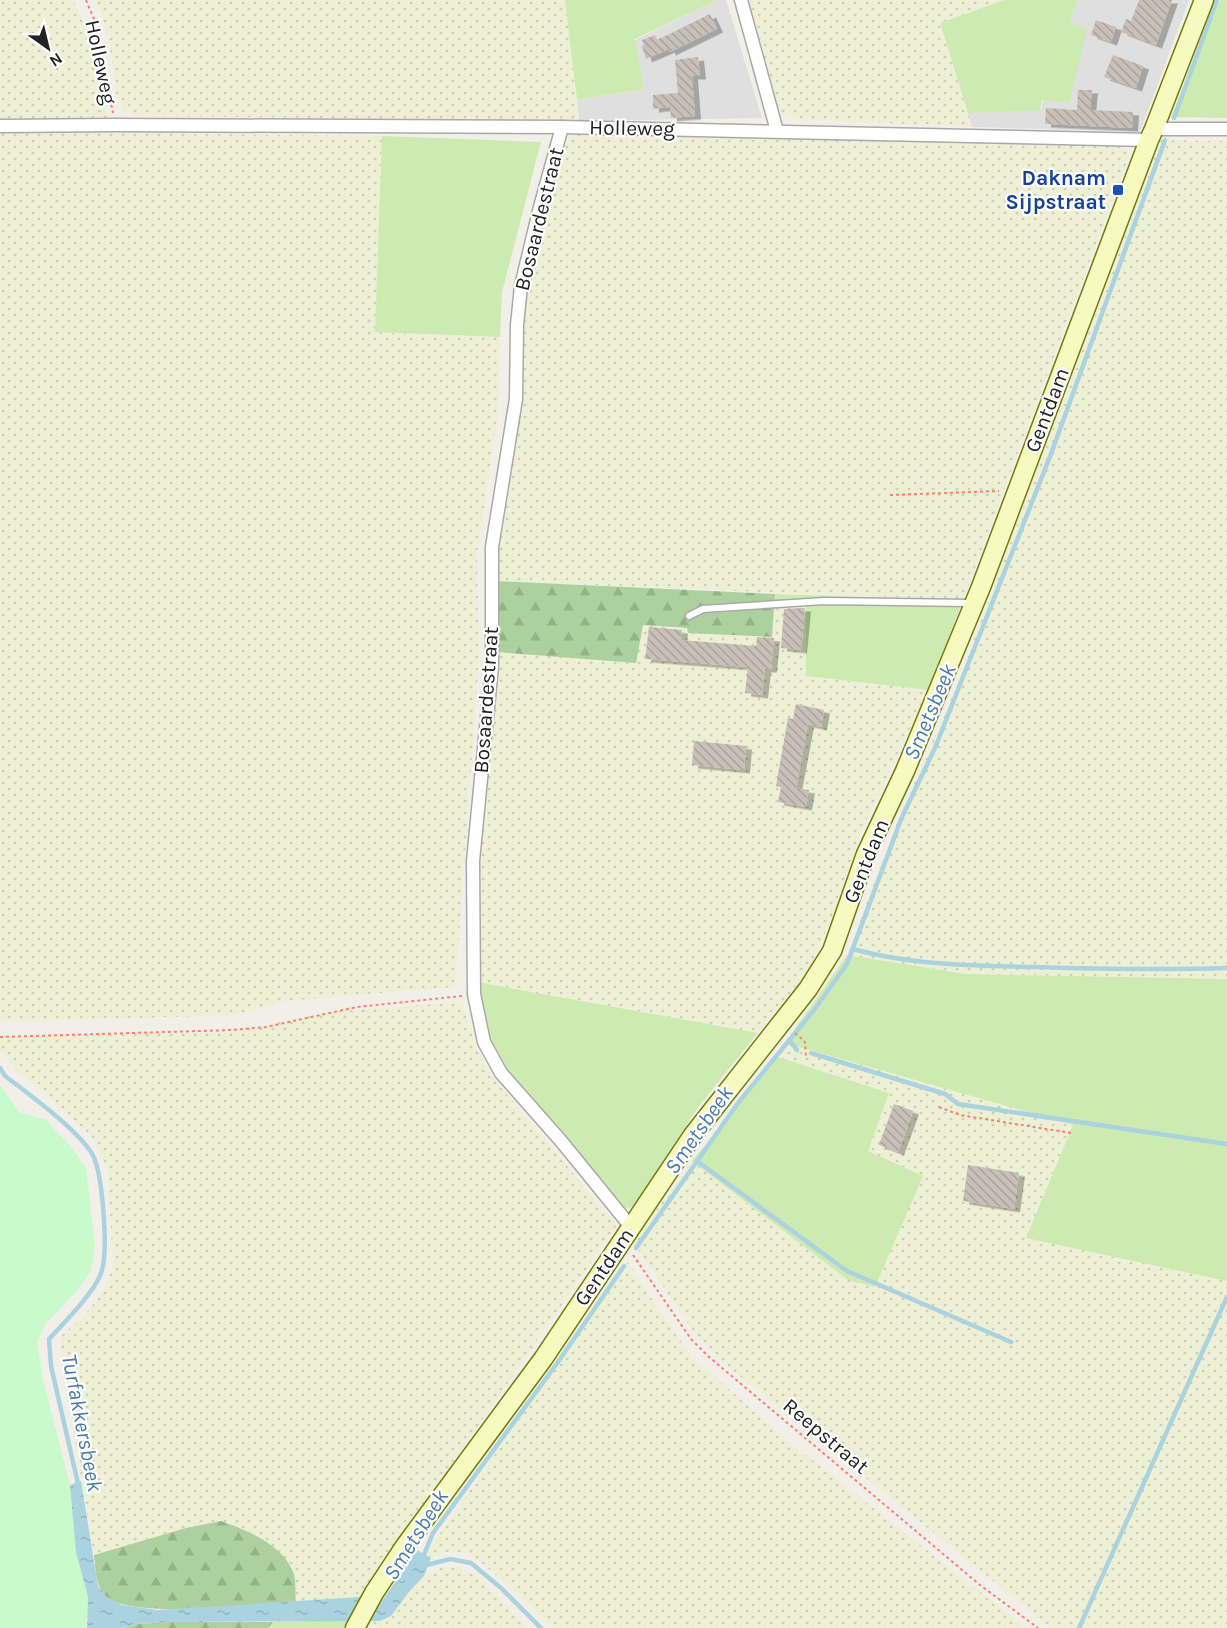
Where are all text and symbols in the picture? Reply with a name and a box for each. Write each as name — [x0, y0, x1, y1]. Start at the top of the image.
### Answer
street label: Holleweg — [80, 17, 122, 107]
north arrow — [18, 18, 78, 78]
text: N — [46, 49, 66, 71]
street label: Holleweg — [589, 115, 675, 141]
street label: Bosaardestraat — [510, 145, 568, 293]
place label: Daknam Sijpstraat — [1005, 166, 1106, 214]
marker: Daknam Sijpstraat — [1111, 183, 1125, 197]
street label: Gentdam — [1020, 364, 1074, 456]
street label: Bosaardestraat — [469, 626, 503, 774]
water label: Smetsbeek — [898, 659, 962, 764]
street label: Gentdam — [838, 815, 894, 907]
water label: Smetsbeek — [659, 1080, 739, 1179]
street label: Gentdam — [569, 1224, 639, 1310]
water label: Turfakkersbeek — [56, 1352, 108, 1495]
street label: Reepstraat — [778, 1393, 874, 1479]
water label: Smetsbeek — [378, 1484, 454, 1585]

